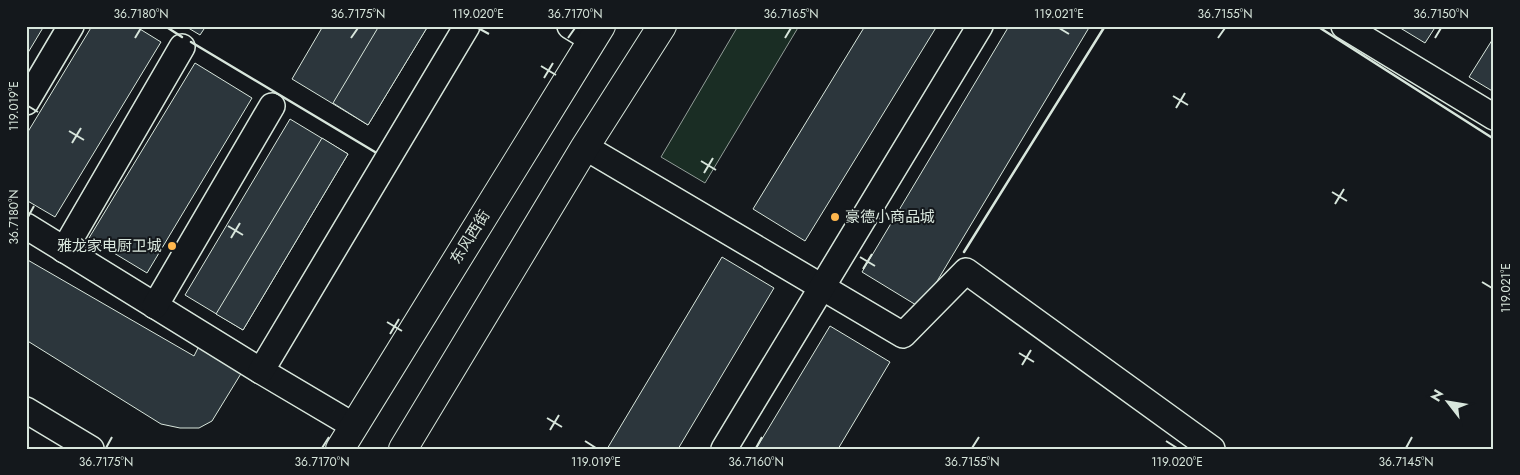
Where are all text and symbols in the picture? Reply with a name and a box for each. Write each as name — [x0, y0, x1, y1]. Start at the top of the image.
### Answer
text: 36.7180°N — [113, 5, 169, 23]
text: 36.7175°N — [331, 5, 385, 23]
text: 119.020°E — [452, 5, 504, 23]
text: 36.7170°N — [548, 5, 602, 23]
text: 36.7165°N — [763, 5, 819, 23]
text: 119.021°E — [1034, 5, 1084, 23]
text: 36.7155°N — [1198, 5, 1252, 23]
text: 36.7150°N — [1413, 5, 1469, 23]
text: 119.019°E — [5, 81, 23, 131]
text: 36.7180°N — [5, 189, 23, 245]
street label: 东风西街 — [445, 206, 495, 268]
place label: 豪德小商品城 — [845, 206, 935, 228]
marker: 豪德小商品城 — [829, 211, 841, 223]
place label: 雅龙家电厨卫城 — [57, 235, 162, 257]
marker: 雅龙家电厨卫城 — [166, 240, 178, 252]
text: 119.021°E — [1497, 263, 1515, 313]
north arrow — [1422, 378, 1472, 428]
text: N — [1425, 385, 1448, 405]
text: 36.7175°N — [79, 453, 133, 471]
text: 36.7170°N — [295, 453, 349, 471]
text: 119.019°E — [571, 453, 621, 471]
text: 36.7160°N — [728, 453, 784, 471]
text: 36.7155°N — [945, 453, 999, 471]
text: 119.020°E — [1151, 453, 1203, 471]
text: 36.7145°N — [1378, 453, 1434, 471]

